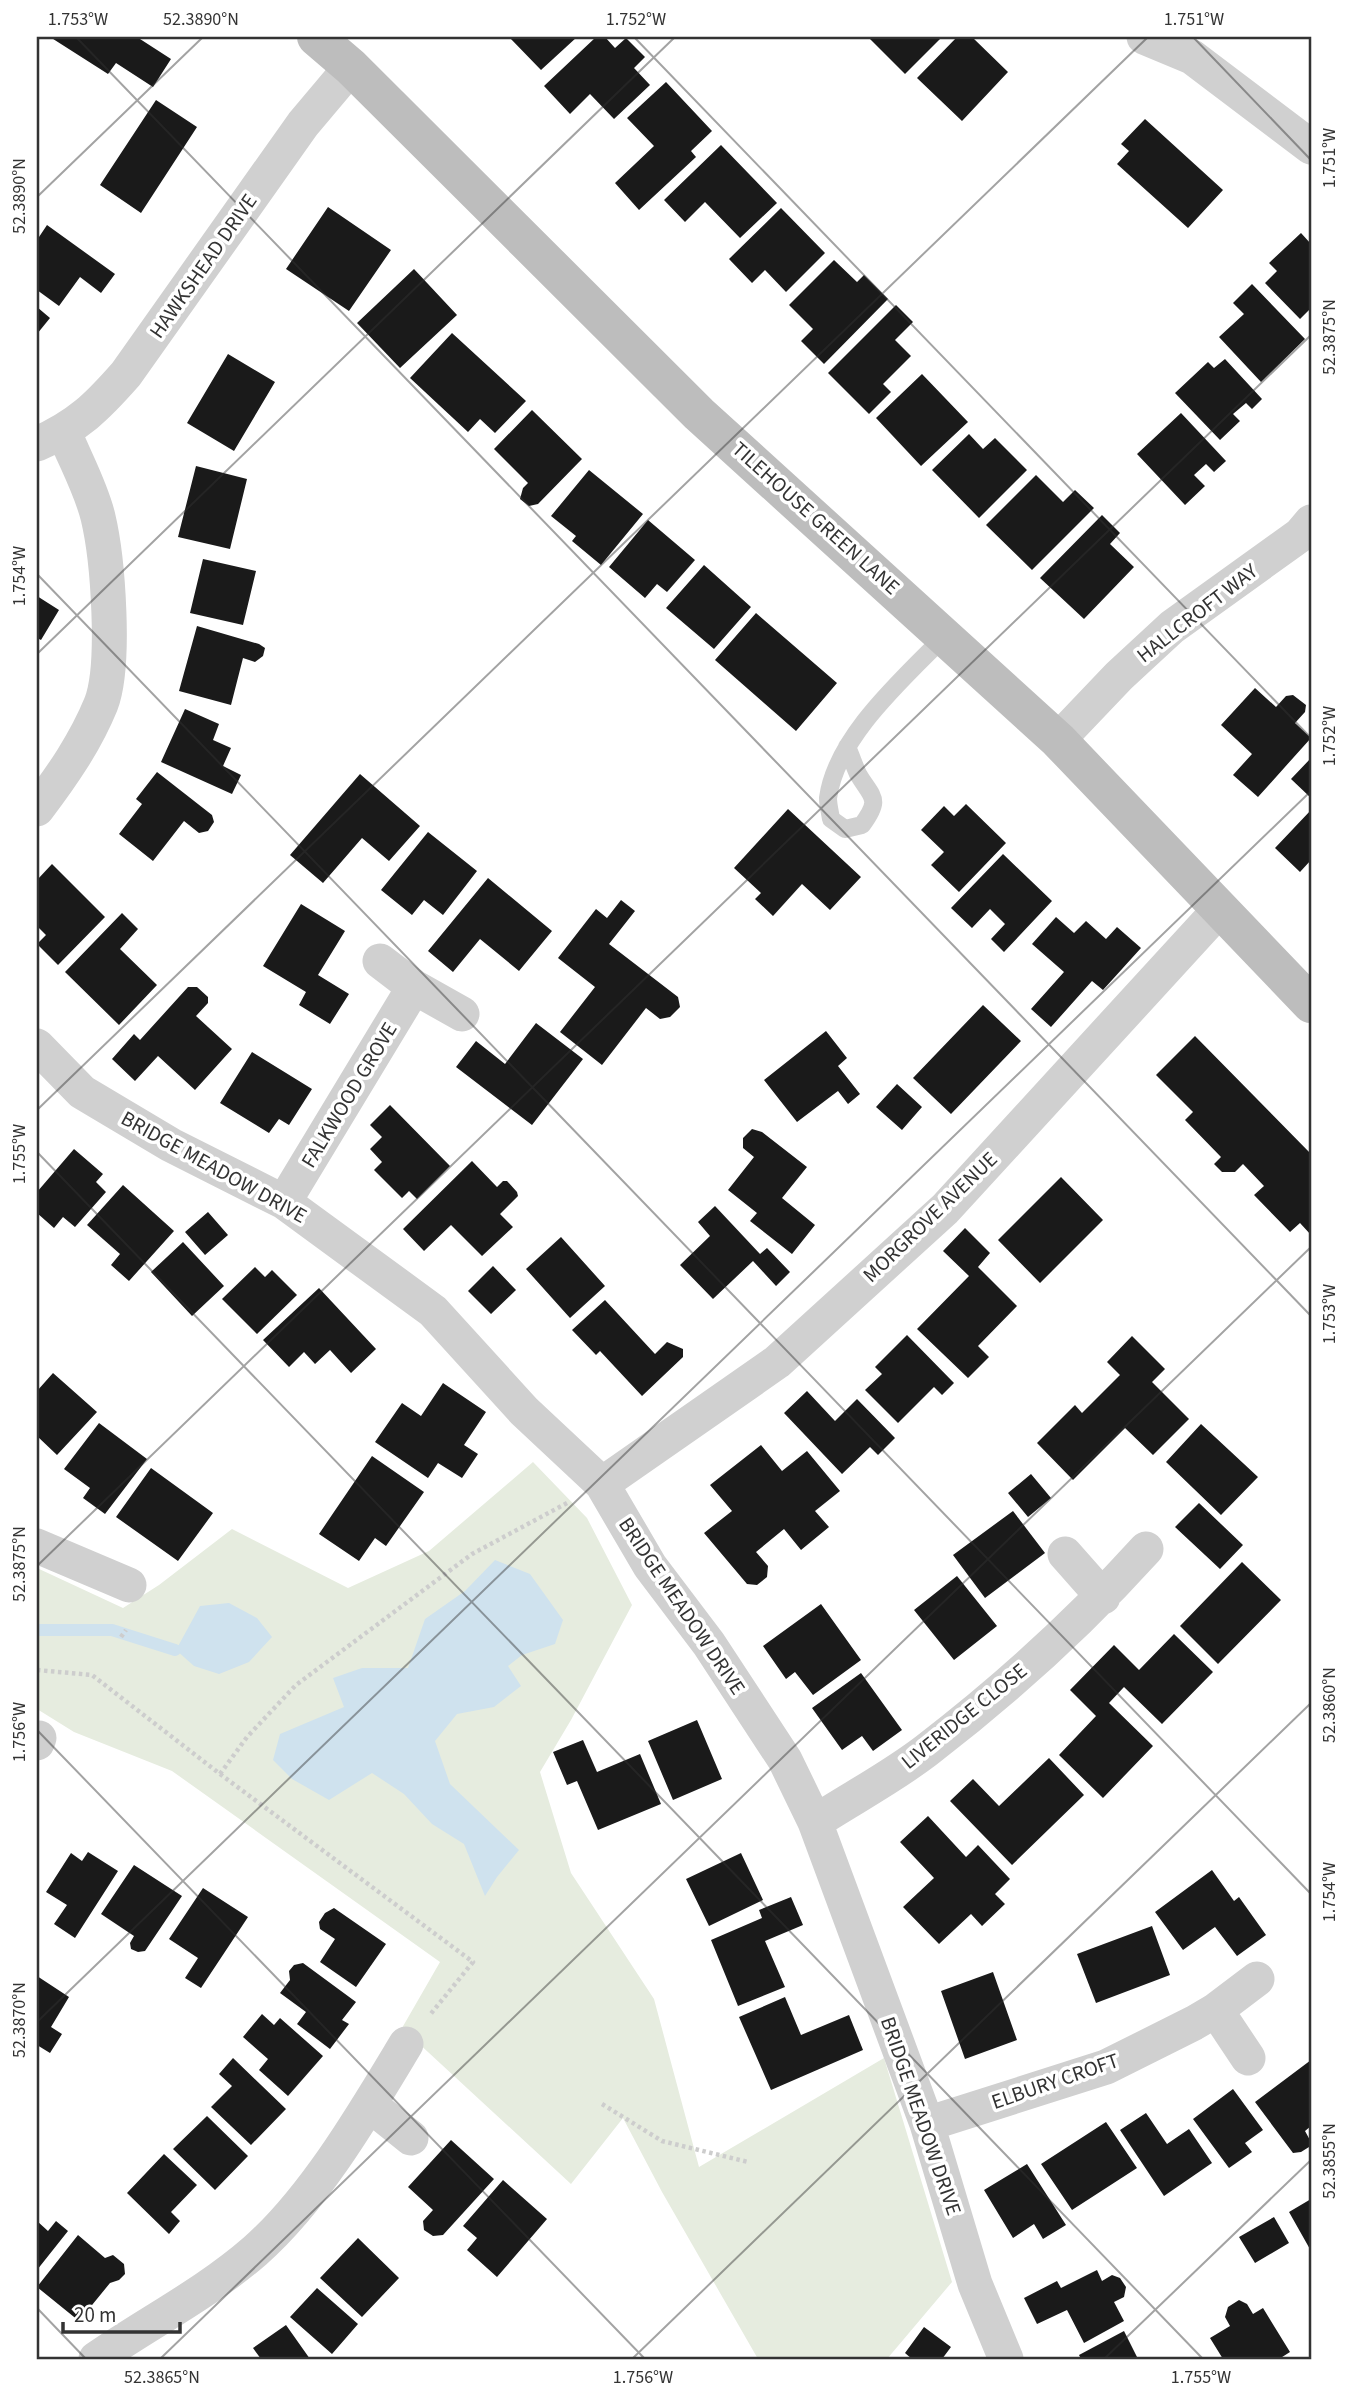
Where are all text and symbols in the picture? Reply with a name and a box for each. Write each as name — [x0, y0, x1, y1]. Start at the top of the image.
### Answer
text: 1.753°W — [48, 7, 108, 32]
text: 52.3890°N — [163, 7, 239, 32]
text: 1.752°W — [606, 7, 666, 32]
text: 1.751°W — [1164, 7, 1224, 32]
text: 1.751°W — [1317, 128, 1342, 188]
text: 52.3890°N — [7, 158, 32, 234]
street label: HAWKSHEAD DRIVE — [142, 188, 264, 344]
text: 52.3875°N — [1317, 299, 1342, 375]
street label: TILEHOUSE GREEN LANE — [725, 434, 907, 602]
text: 1.754°W — [7, 546, 32, 606]
street label: HALLCROFT WAY — [1130, 556, 1265, 670]
text: 1.752°W — [1317, 706, 1342, 766]
street label: FALKWOOD GROVE — [294, 1017, 404, 1173]
street label: BRIDGE MEADOW DRIVE — [116, 1103, 312, 1231]
text: 1.755°W — [7, 1124, 32, 1184]
street label: MORGROVE AVENUE — [856, 1145, 1004, 1289]
text: 1.753°W — [1317, 1284, 1342, 1344]
street label: BRIDGE MEADOW DRIVE — [611, 1511, 753, 1701]
text: 52.3875°N — [7, 1526, 32, 1602]
street label: LIVERIDGE CLOSE — [895, 1656, 1033, 1776]
text: 52.3860°N — [1317, 1667, 1342, 1743]
text: 1.756°W — [7, 1702, 32, 1762]
text: 1.754°W — [1317, 1862, 1342, 1922]
text: 52.3870°N — [7, 1982, 32, 2058]
street label: BRIDGE MEADOW DRIVE — [873, 2013, 969, 2219]
street label: ELBURY CROFT — [987, 2045, 1123, 2117]
text: 52.3855°N — [1317, 2123, 1342, 2199]
scale bar — [63, 2291, 180, 2335]
text: 20 m — [74, 2300, 116, 2330]
text: 52.3865°N — [124, 2365, 200, 2390]
text: 1.756°W — [613, 2365, 673, 2390]
text: 1.755°W — [1171, 2365, 1231, 2390]

